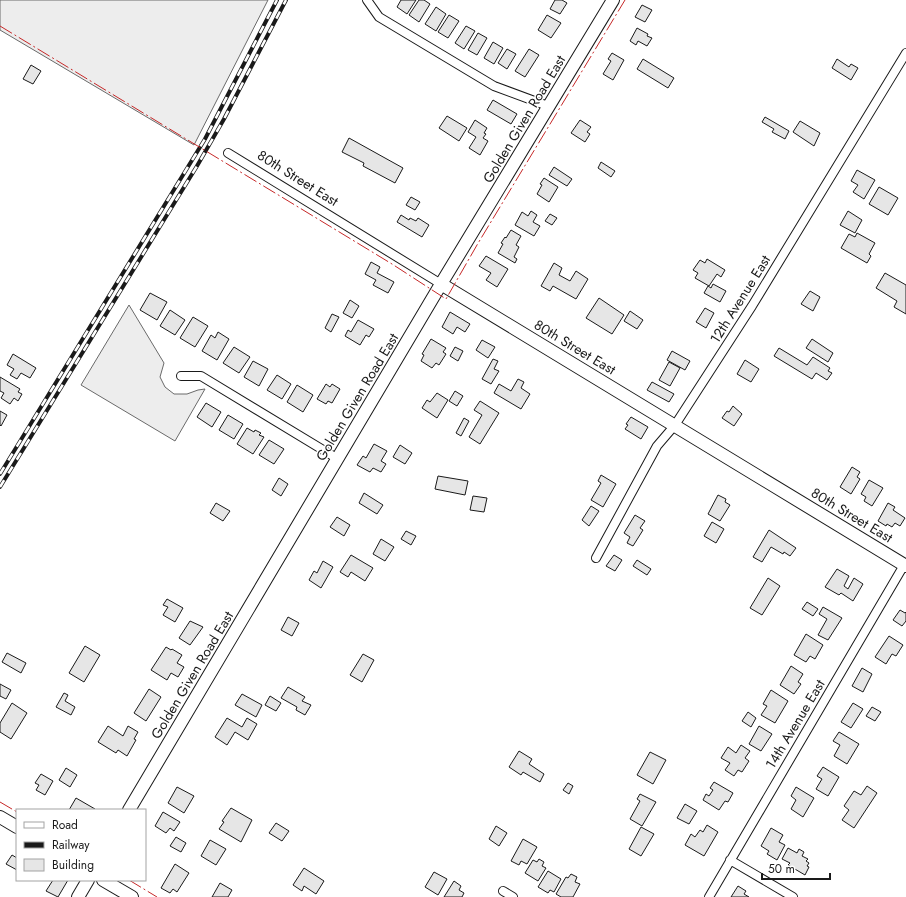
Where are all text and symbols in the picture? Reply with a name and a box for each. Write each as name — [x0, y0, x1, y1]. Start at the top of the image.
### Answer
street label: Golden Given Road East — [478, 51, 570, 187]
street label: 80th Street East — [254, 145, 343, 211]
street label: 12th Avenue East — [705, 251, 775, 347]
street label: 80th Street East — [530, 315, 620, 380]
street label: Golden Given Road East — [311, 329, 403, 465]
street label: 80th Street East — [807, 483, 897, 548]
street label: Golden Given Road East — [146, 607, 238, 743]
street label: 14th Avenue East — [761, 675, 830, 772]
legend — [16, 809, 146, 881]
text: Road — [52, 816, 78, 834]
text: Railway — [52, 836, 90, 854]
scale bar — [762, 855, 830, 881]
text: Building — [52, 856, 94, 874]
text: 50 m — [768, 860, 795, 878]

